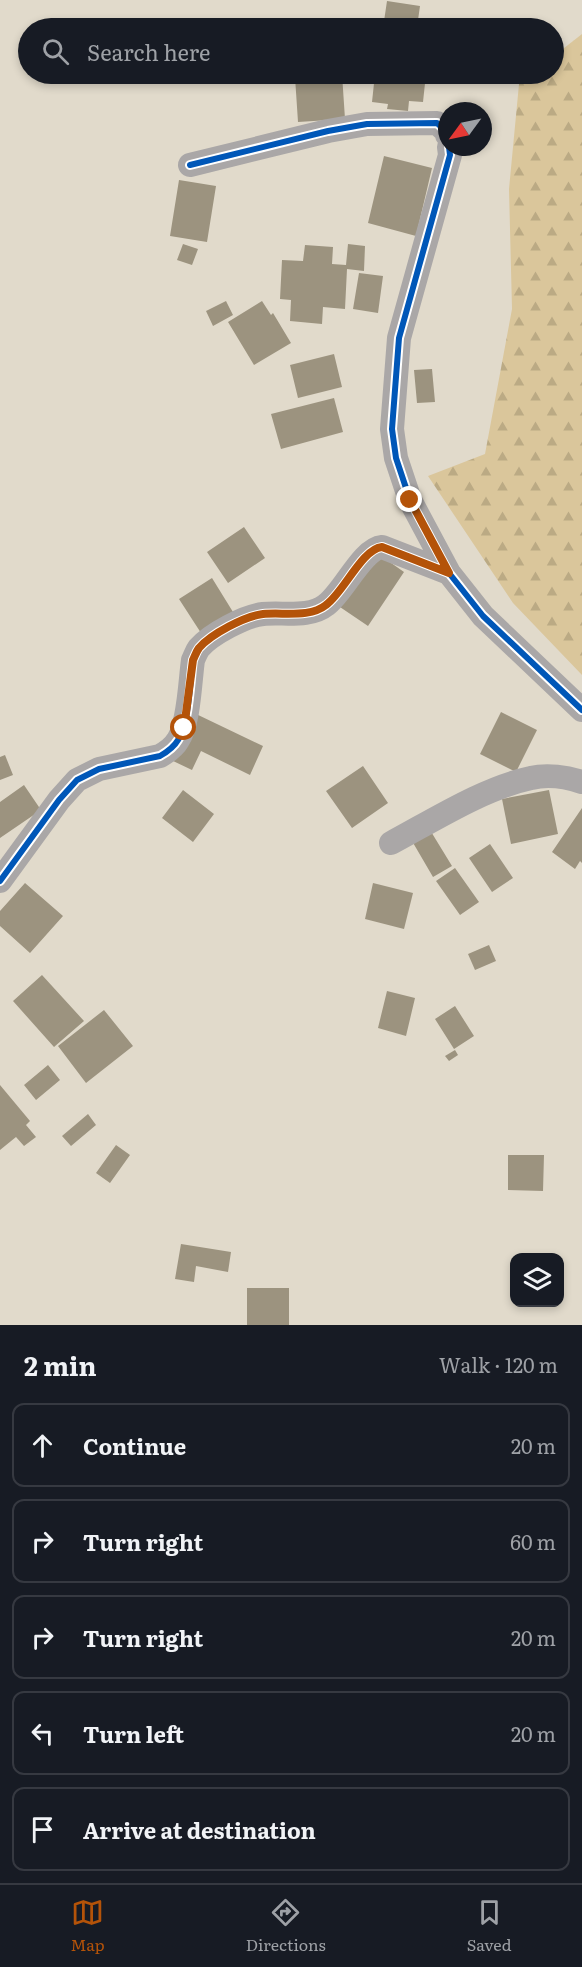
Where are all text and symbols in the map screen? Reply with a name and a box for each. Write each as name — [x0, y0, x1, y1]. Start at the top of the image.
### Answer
search box — [18, 18, 564, 84]
icon: search — [39, 35, 72, 68]
text: Search here — [87, 35, 210, 68]
north arrow — [438, 102, 492, 156]
route end — [396, 486, 422, 512]
route start — [170, 714, 196, 740]
map controls — [510, 1253, 564, 1307]
button: layers — [510, 1253, 564, 1307]
text: 2 min — [24, 1345, 97, 1384]
text: Walk · 120 m — [439, 1349, 558, 1379]
icon: ahead — [26, 1429, 59, 1462]
text: Continue — [83, 1429, 186, 1462]
text: 20 m — [511, 1430, 556, 1460]
icon: right — [26, 1525, 59, 1558]
text: Turn right — [83, 1525, 203, 1558]
text: 60 m — [510, 1526, 556, 1556]
icon: right — [26, 1621, 59, 1654]
text: Turn right — [83, 1621, 203, 1654]
text: 20 m — [511, 1622, 556, 1652]
icon: left — [26, 1717, 59, 1750]
text: Turn left — [83, 1717, 184, 1750]
text: 20 m — [511, 1718, 556, 1748]
icon: arrive — [26, 1813, 59, 1846]
text: Arrive at destination — [83, 1813, 316, 1846]
tab: Map — [71, 1896, 105, 1956]
tab: Directions — [246, 1896, 326, 1956]
tab: Saved — [467, 1896, 511, 1956]

